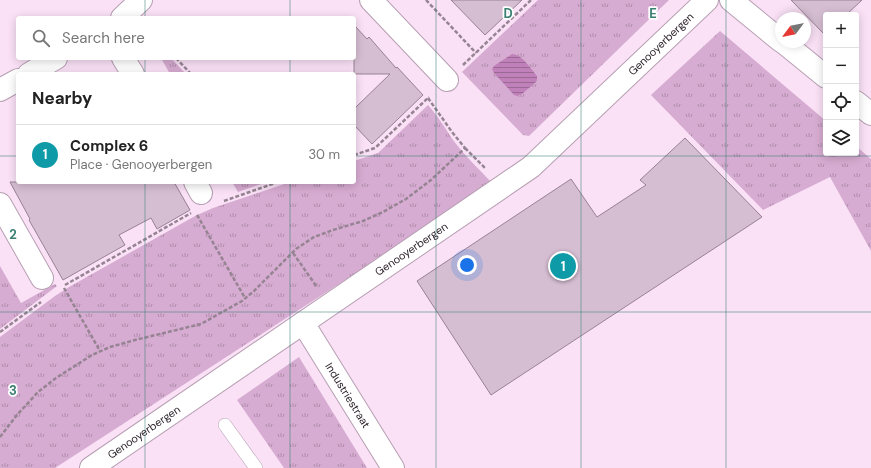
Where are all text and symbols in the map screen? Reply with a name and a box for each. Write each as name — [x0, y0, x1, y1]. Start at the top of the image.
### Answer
text: D — [503, 5, 513, 22]
text: E — [649, 5, 657, 22]
street label: Genooyerbergen — [625, 10, 696, 78]
north arrow — [775, 12, 811, 48]
map controls — [823, 12, 859, 156]
button: + — [823, 12, 859, 48]
search box — [16, 16, 356, 60]
icon: search — [30, 27, 52, 49]
text: Search here — [62, 28, 145, 48]
button: − — [823, 48, 859, 84]
button: locate — [823, 84, 859, 120]
text: Nearby — [32, 87, 92, 109]
button: layers — [823, 120, 859, 156]
text: Complex 6 — [70, 136, 148, 156]
text: 1 — [43, 146, 47, 163]
text: 30 m — [308, 146, 340, 163]
text: Place · Genooyerbergen — [70, 156, 212, 173]
street label: Genooyerbergen — [372, 219, 450, 279]
text: 2 — [9, 226, 17, 243]
pin: 1 — [550, 251, 576, 281]
your location — [457, 255, 477, 275]
street label: Industriestraat — [322, 360, 373, 431]
text: 3 — [9, 382, 17, 399]
street label: Genooyerbergen — [105, 402, 183, 462]

